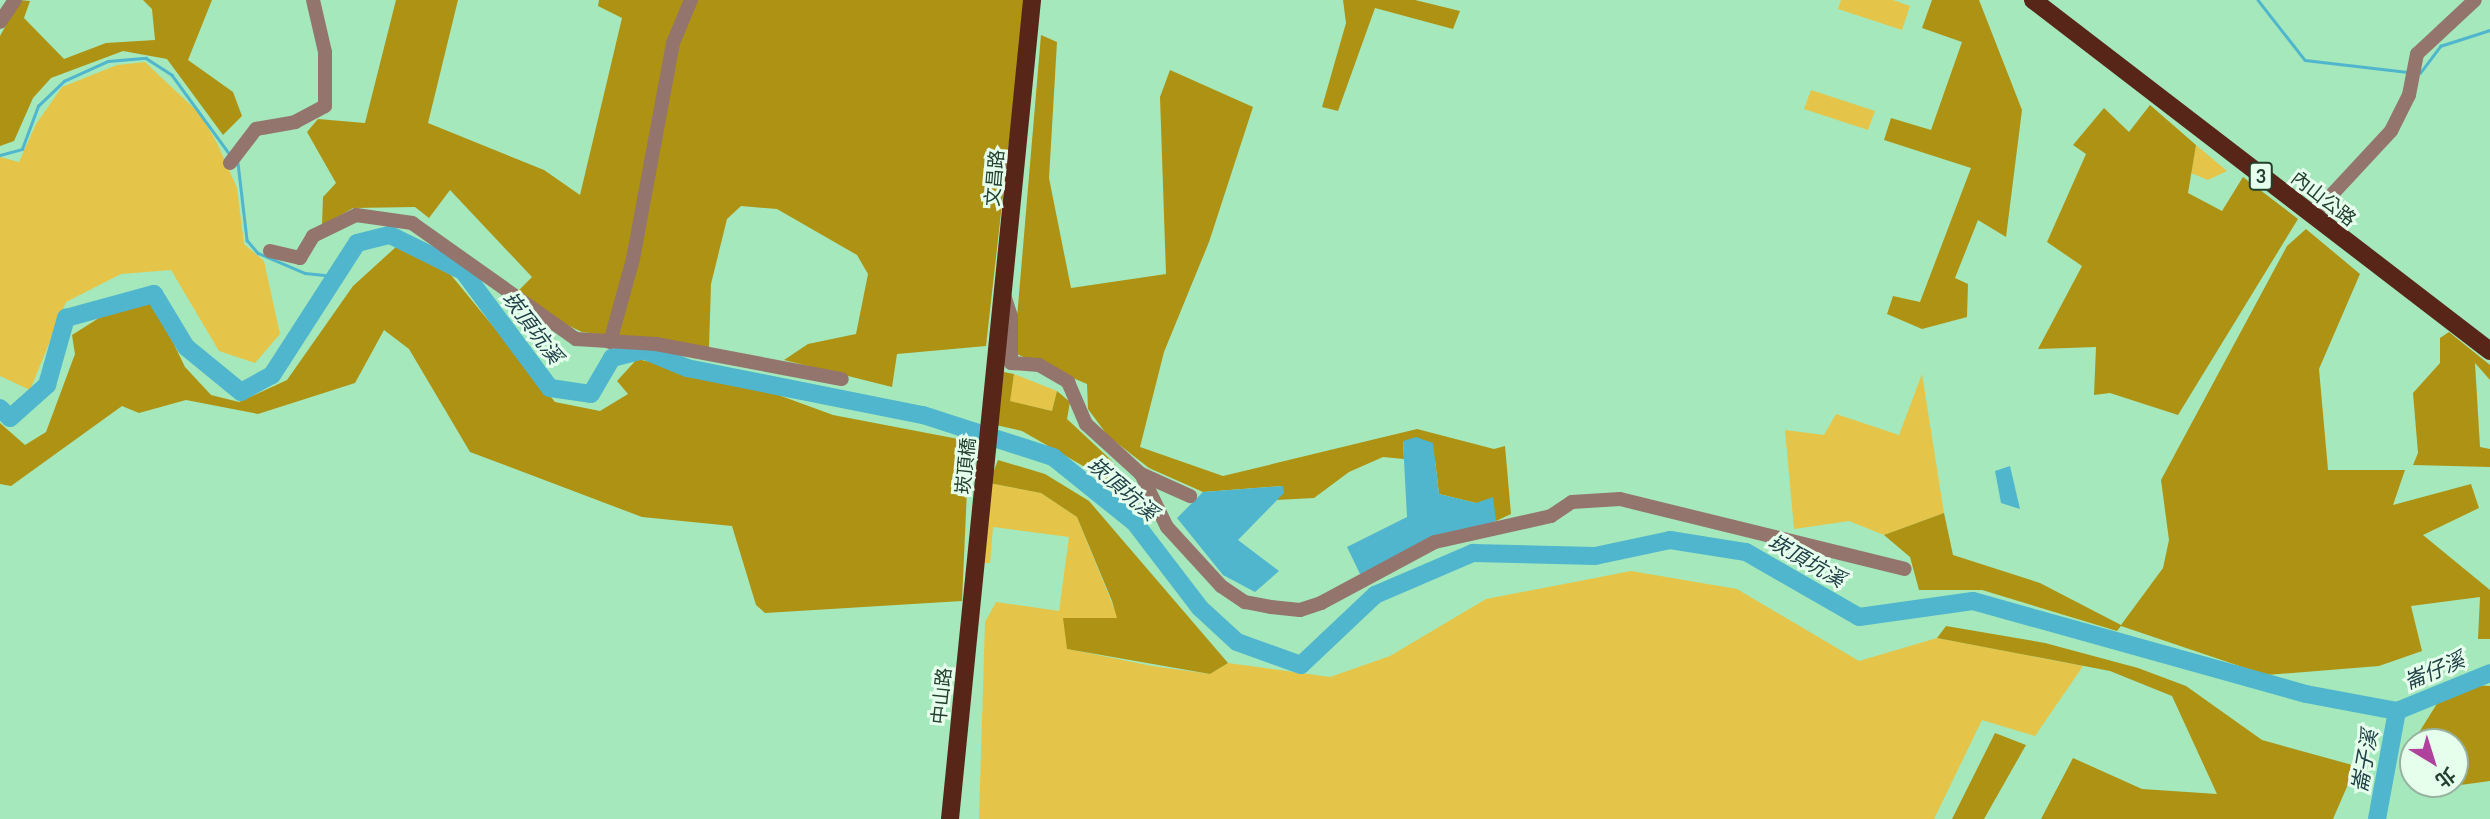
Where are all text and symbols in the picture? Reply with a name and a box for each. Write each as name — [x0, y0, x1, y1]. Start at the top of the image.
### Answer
street label: 文昌路 — [980, 149, 1008, 207]
road number: 3 — [2249, 162, 2273, 190]
street label: 內山公路 — [2287, 166, 2361, 230]
water label: 崁頂坑溪 — [498, 286, 568, 368]
street label: 崁頂橋 — [951, 436, 979, 496]
water label: 崁頂坑溪 — [1083, 451, 1163, 525]
water label: 崁頂坑溪 — [1764, 528, 1850, 592]
water label: 崙仔溪 — [2400, 646, 2468, 694]
street label: 中山路 — [927, 666, 955, 726]
water label: 崙子溪 — [2346, 728, 2382, 794]
north arrow — [2399, 728, 2469, 798]
text: 北 — [2431, 763, 2461, 793]

